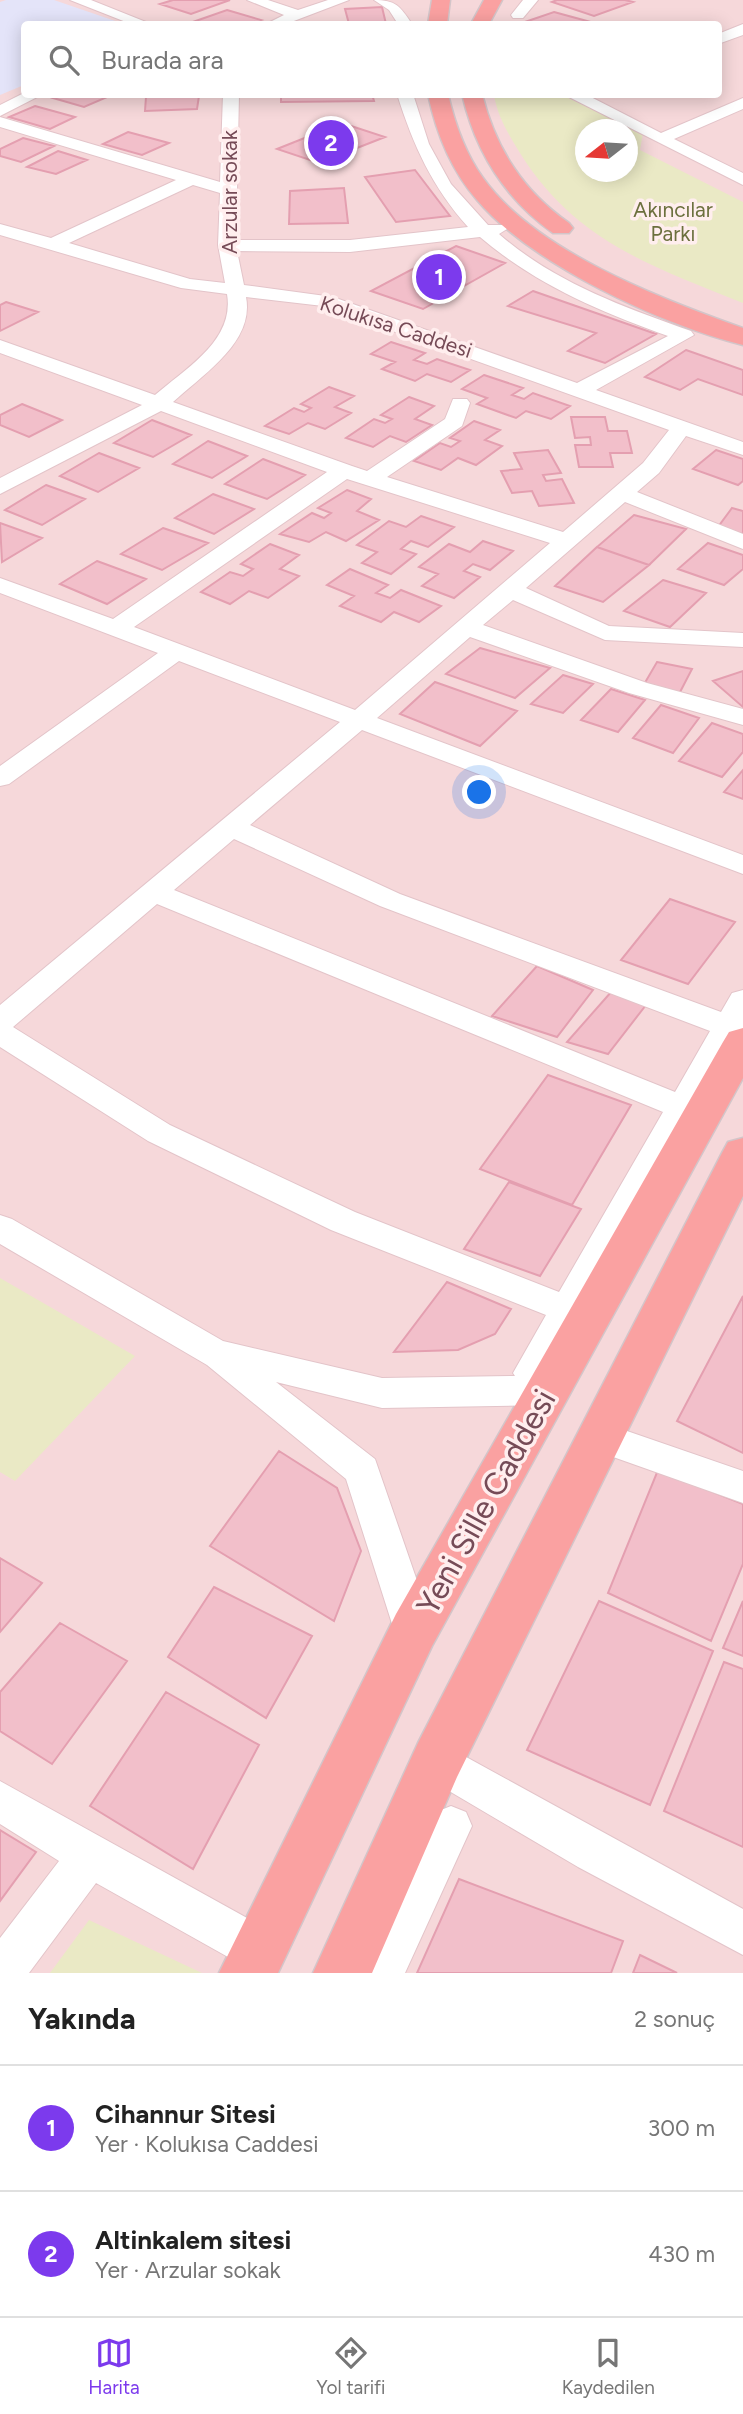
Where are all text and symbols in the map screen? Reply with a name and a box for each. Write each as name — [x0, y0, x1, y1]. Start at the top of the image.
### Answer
search box — [21, 21, 722, 98]
icon: search — [45, 41, 83, 79]
text: Burada ara — [101, 44, 224, 76]
pin: 2 — [308, 117, 354, 169]
north arrow — [575, 119, 638, 182]
street label: Arzular sokak — [217, 129, 242, 254]
park label: Akıncılar Parkı — [633, 197, 713, 246]
pin: 1 — [416, 251, 462, 303]
street label: Kolukısa Caddesi — [317, 290, 475, 363]
your location — [462, 775, 496, 809]
street label: Yeni Sille Caddesi — [408, 1383, 564, 1621]
text: Yakında — [28, 2000, 136, 2037]
text: 2 sonuç — [634, 2005, 715, 2033]
text: Cihannur Sitesi — [95, 2098, 276, 2130]
text: 1 — [46, 2114, 56, 2142]
text: 300 m — [648, 2114, 715, 2142]
text: Yer · Kolukısa Caddesi — [95, 2130, 319, 2158]
text: Altinkalem sitesi — [95, 2224, 291, 2256]
text: 2 — [44, 2240, 58, 2268]
text: 430 m — [648, 2240, 715, 2268]
text: Yer · Arzular sokak — [95, 2256, 281, 2284]
tab: Harita — [88, 2334, 140, 2399]
tab: Yol tarifi — [316, 2334, 385, 2399]
tab: Kaydedilen — [562, 2334, 655, 2399]

